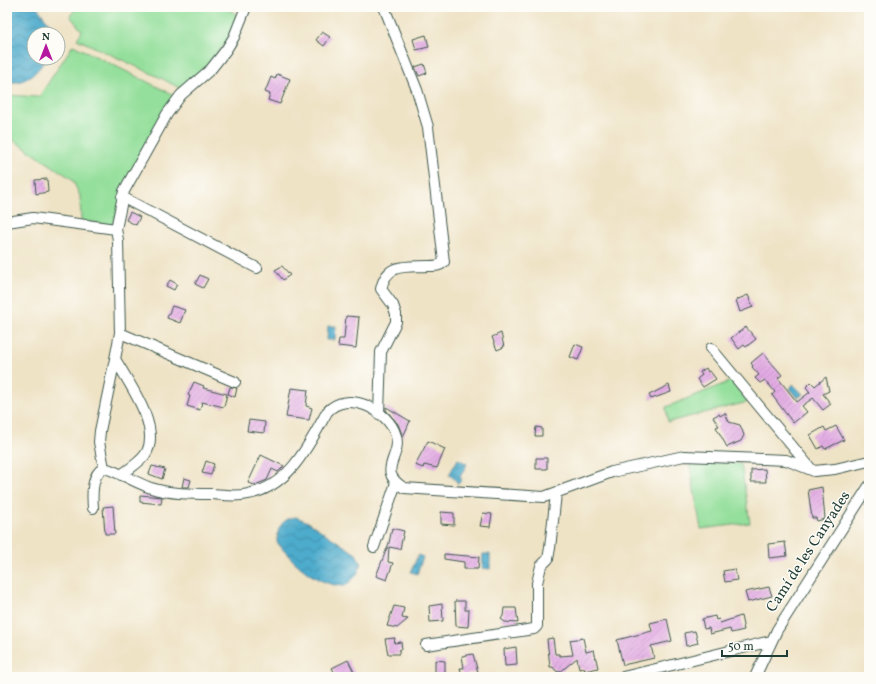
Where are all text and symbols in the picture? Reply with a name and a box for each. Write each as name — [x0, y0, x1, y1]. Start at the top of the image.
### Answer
north arrow — [26, 26, 66, 66]
text: N — [42, 30, 50, 45]
street label: Camí de les Canyades — [762, 487, 856, 617]
scale bar — [722, 632, 787, 658]
text: 50 m — [728, 639, 754, 655]

